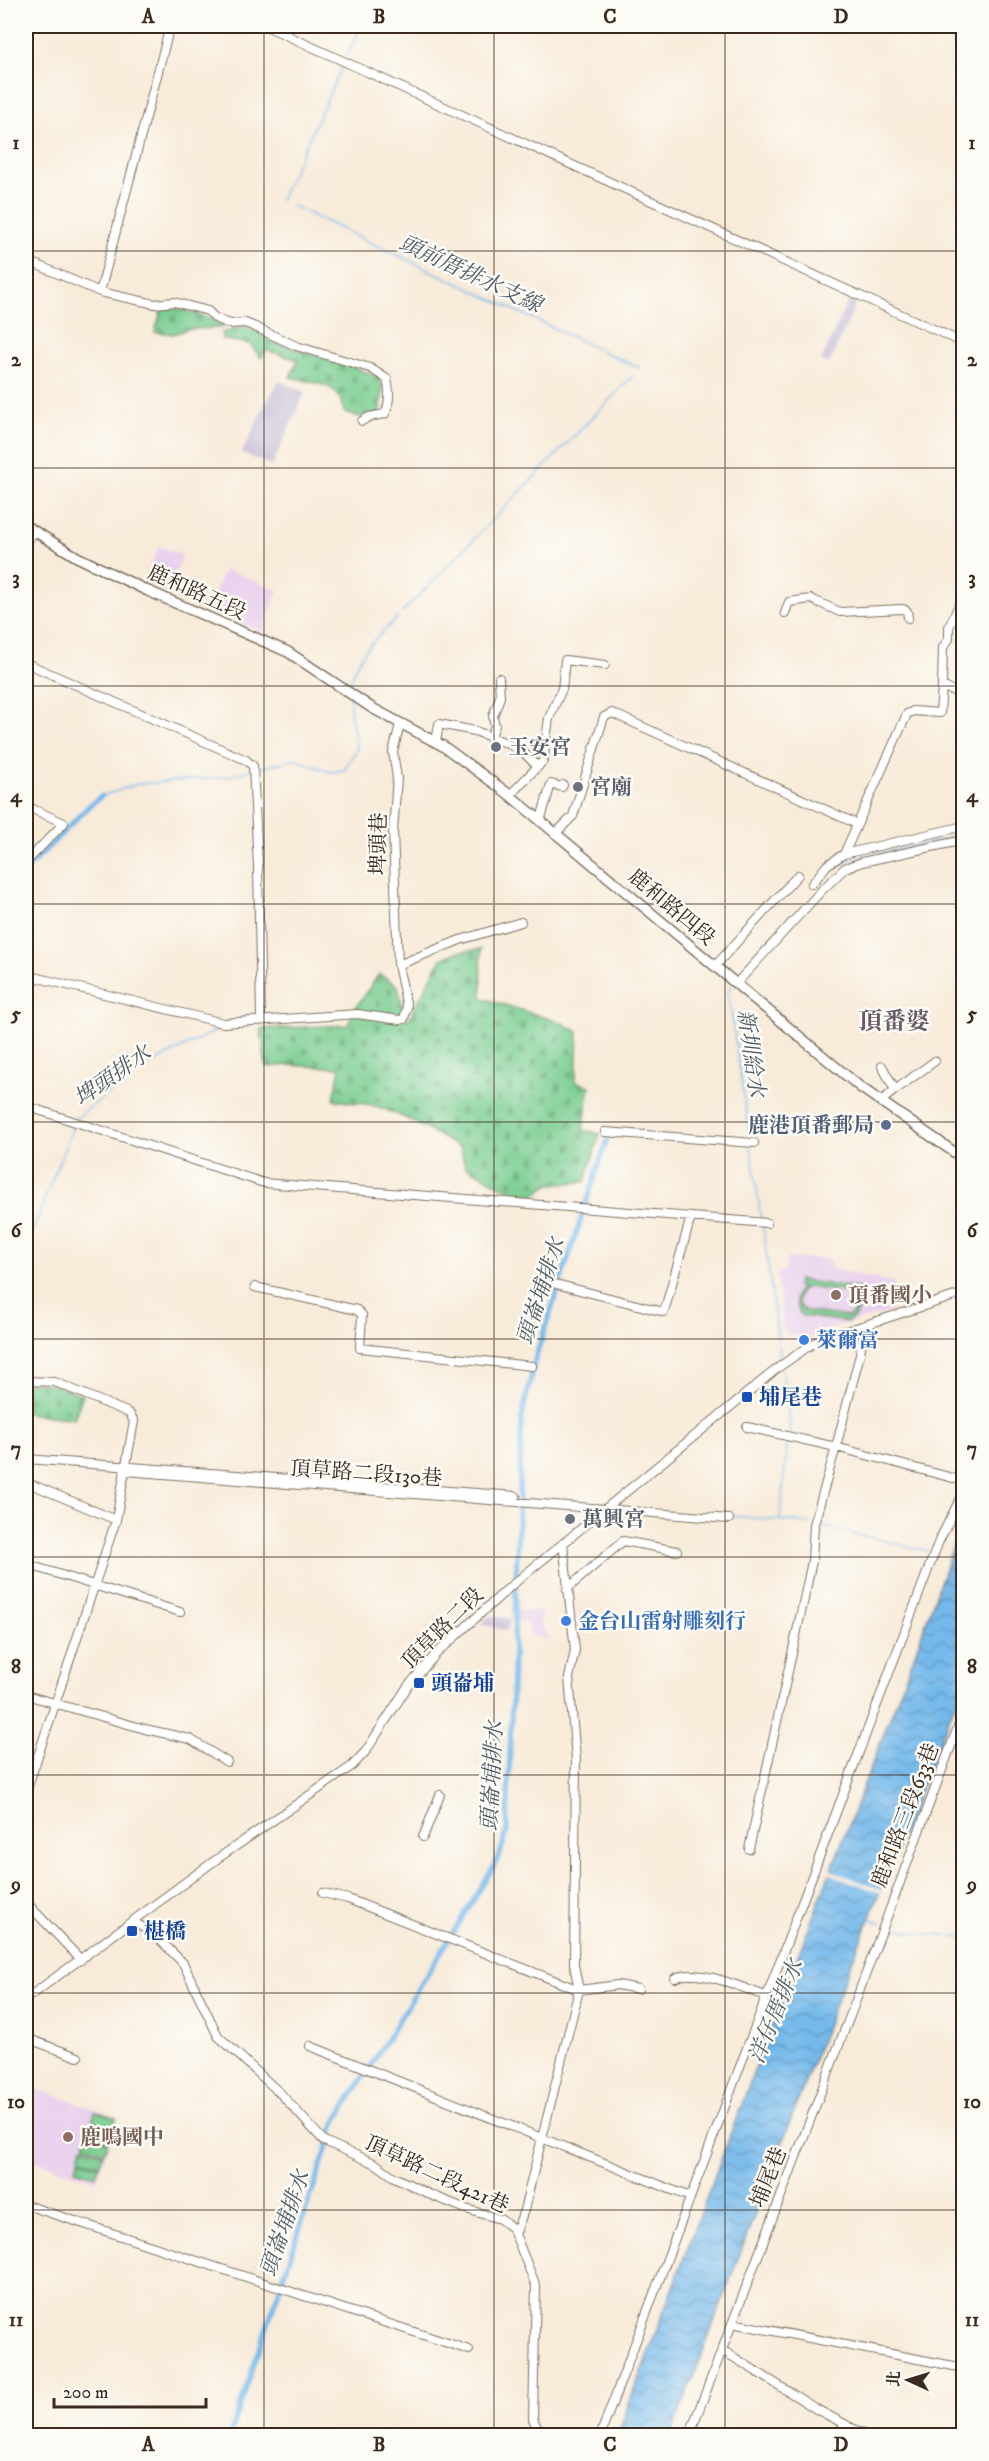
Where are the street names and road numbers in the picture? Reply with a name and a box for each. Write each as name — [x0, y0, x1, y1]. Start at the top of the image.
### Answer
street label: 鹿和路五段 — [143, 560, 250, 626]
street label: 埤頭巷 — [365, 812, 393, 876]
street label: 鹿和路四段 — [623, 864, 720, 951]
street label: 頂草路二段130巷 — [289, 1456, 443, 1492]
street label: 頂草路二段 — [396, 1582, 489, 1675]
street label: 鹿和路三段633巷 — [866, 1739, 945, 1891]
street label: 頂草路二段421巷 — [360, 2130, 513, 2220]
street label: 埔尾巷 — [745, 2143, 793, 2211]

